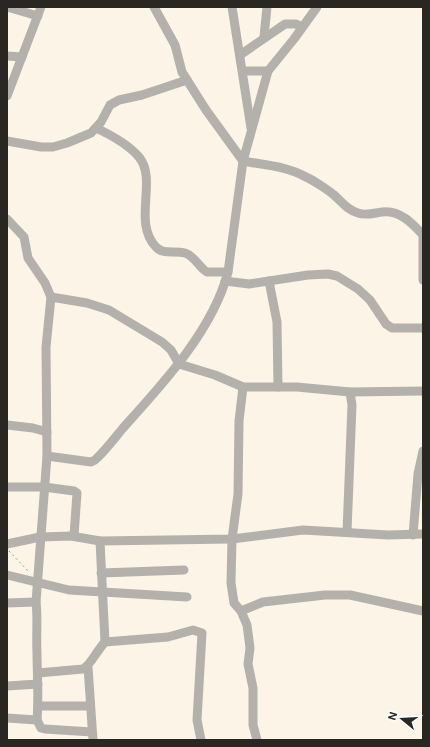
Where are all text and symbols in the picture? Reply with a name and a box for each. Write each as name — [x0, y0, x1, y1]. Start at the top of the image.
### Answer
north arrow — [382, 699, 422, 739]
text: N — [385, 710, 400, 722]

